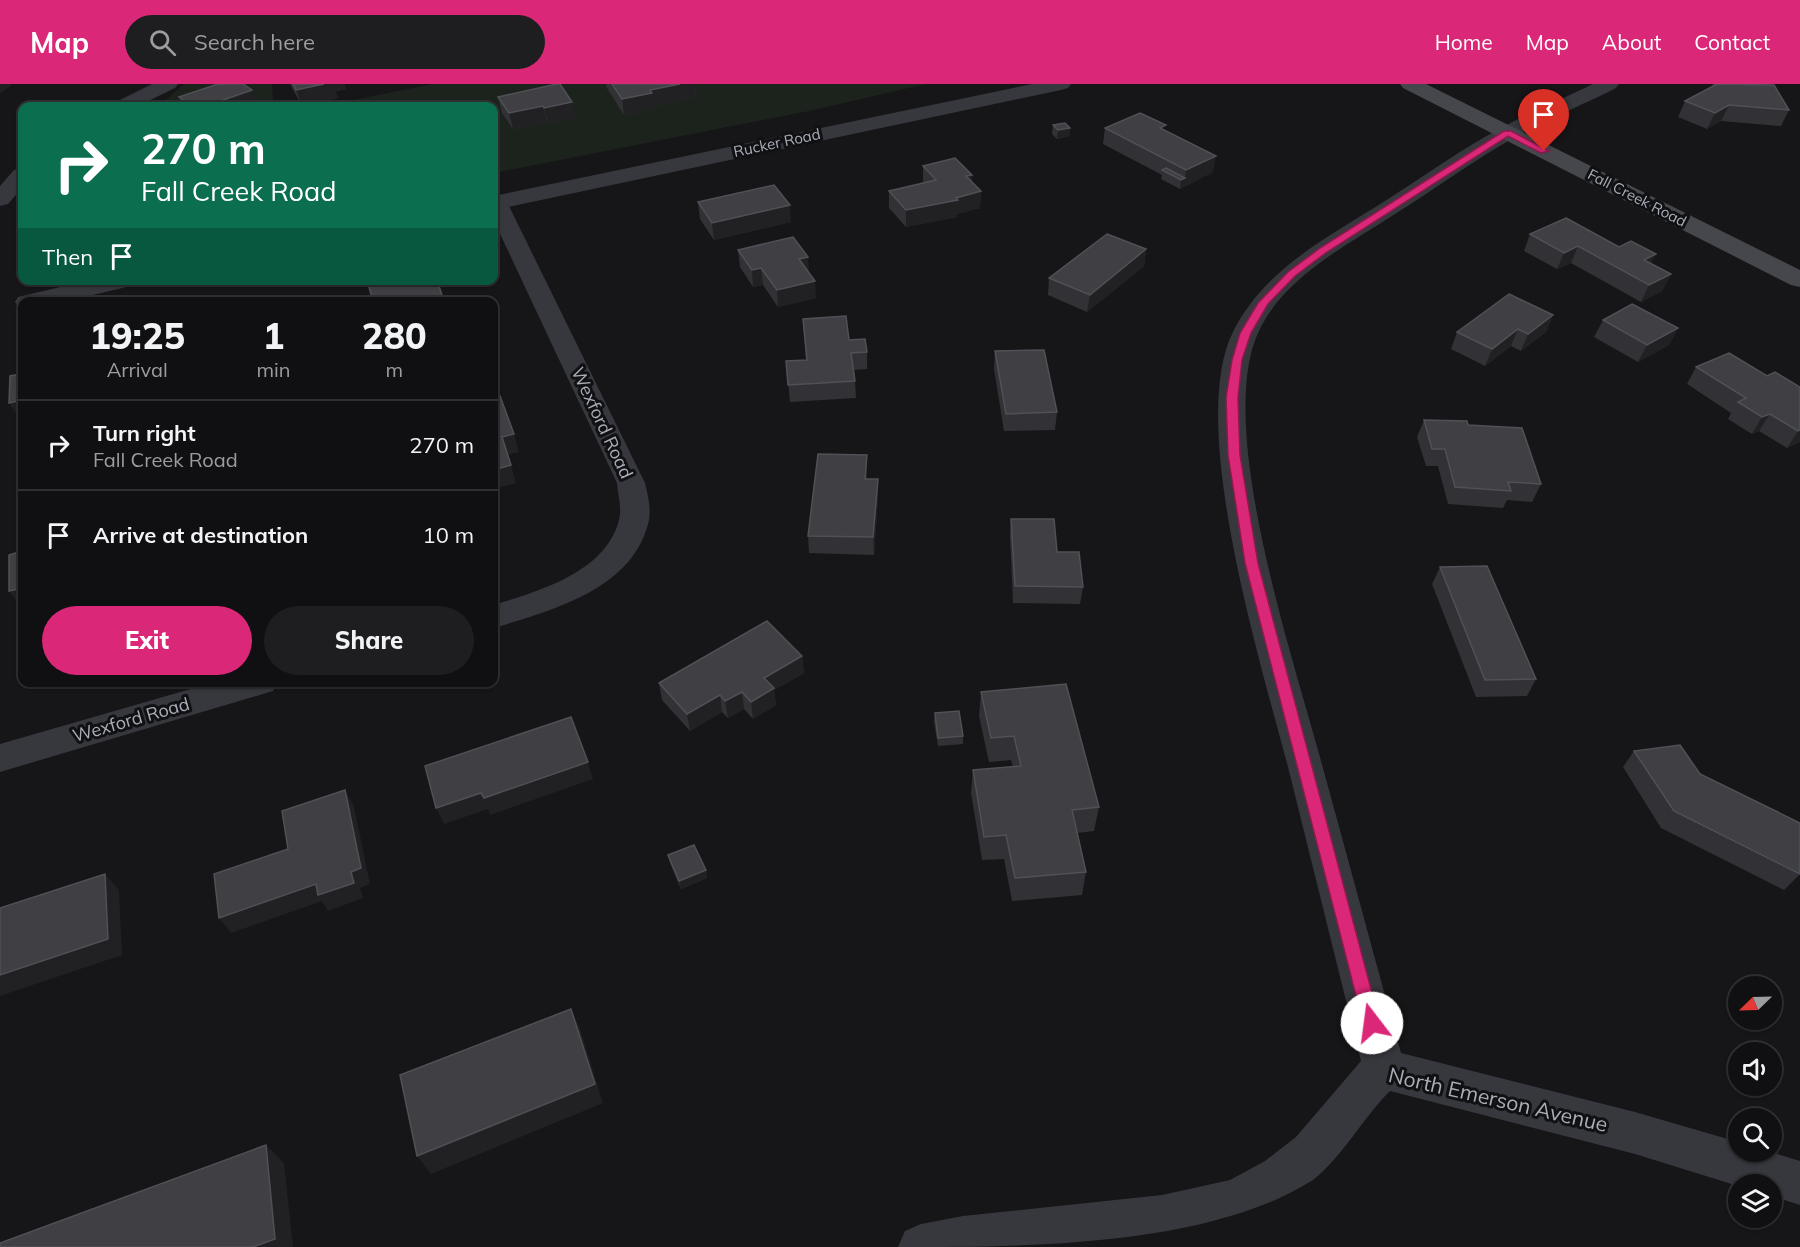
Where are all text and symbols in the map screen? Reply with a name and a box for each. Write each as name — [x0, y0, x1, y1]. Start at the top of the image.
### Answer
search box — [125, 15, 545, 69]
text: Map — [30, 25, 89, 60]
icon: search — [146, 26, 179, 59]
text: Search here — [194, 28, 315, 56]
text: Home — [1435, 29, 1493, 55]
text: Map — [1526, 29, 1569, 55]
text: About — [1602, 29, 1661, 55]
text: Contact — [1694, 29, 1770, 55]
pin — [1518, 89, 1569, 151]
icon: arrive — [1527, 98, 1560, 131]
text: 270 m — [141, 122, 266, 175]
street label: Rucker Road — [732, 124, 822, 161]
icon: right — [42, 126, 120, 204]
street label: Fall Creek Road — [1585, 164, 1690, 231]
text: Fall Creek Road — [141, 174, 336, 208]
icon: arrive — [105, 240, 138, 273]
text: Then — [42, 243, 93, 271]
text: 19:25 — [89, 313, 185, 358]
text: 1 — [263, 313, 284, 358]
text: 280 — [362, 313, 427, 358]
text: Arrival — [107, 357, 168, 382]
text: min — [256, 357, 291, 382]
text: m — [385, 357, 403, 382]
street label: Wexford Road — [567, 363, 638, 482]
text: Turn right — [93, 419, 196, 447]
icon: right — [42, 429, 75, 462]
text: 270 m — [409, 431, 474, 459]
text: Fall Creek Road — [93, 447, 238, 472]
icon: arrive — [42, 519, 75, 552]
text: Arrive at destination — [93, 521, 308, 549]
text: 10 m — [423, 521, 474, 549]
button: Exit — [42, 606, 252, 675]
button: Share — [264, 606, 474, 675]
street label: Wexford Road — [70, 692, 192, 747]
north arrow — [1728, 976, 1782, 1030]
map controls — [1728, 976, 1782, 1228]
position arrow — [1340, 991, 1404, 1055]
button: sound — [1728, 1042, 1782, 1096]
street label: North Emerson Avenue — [1386, 1061, 1610, 1137]
button: search — [1728, 1108, 1782, 1162]
button: layers — [1728, 1174, 1782, 1228]

